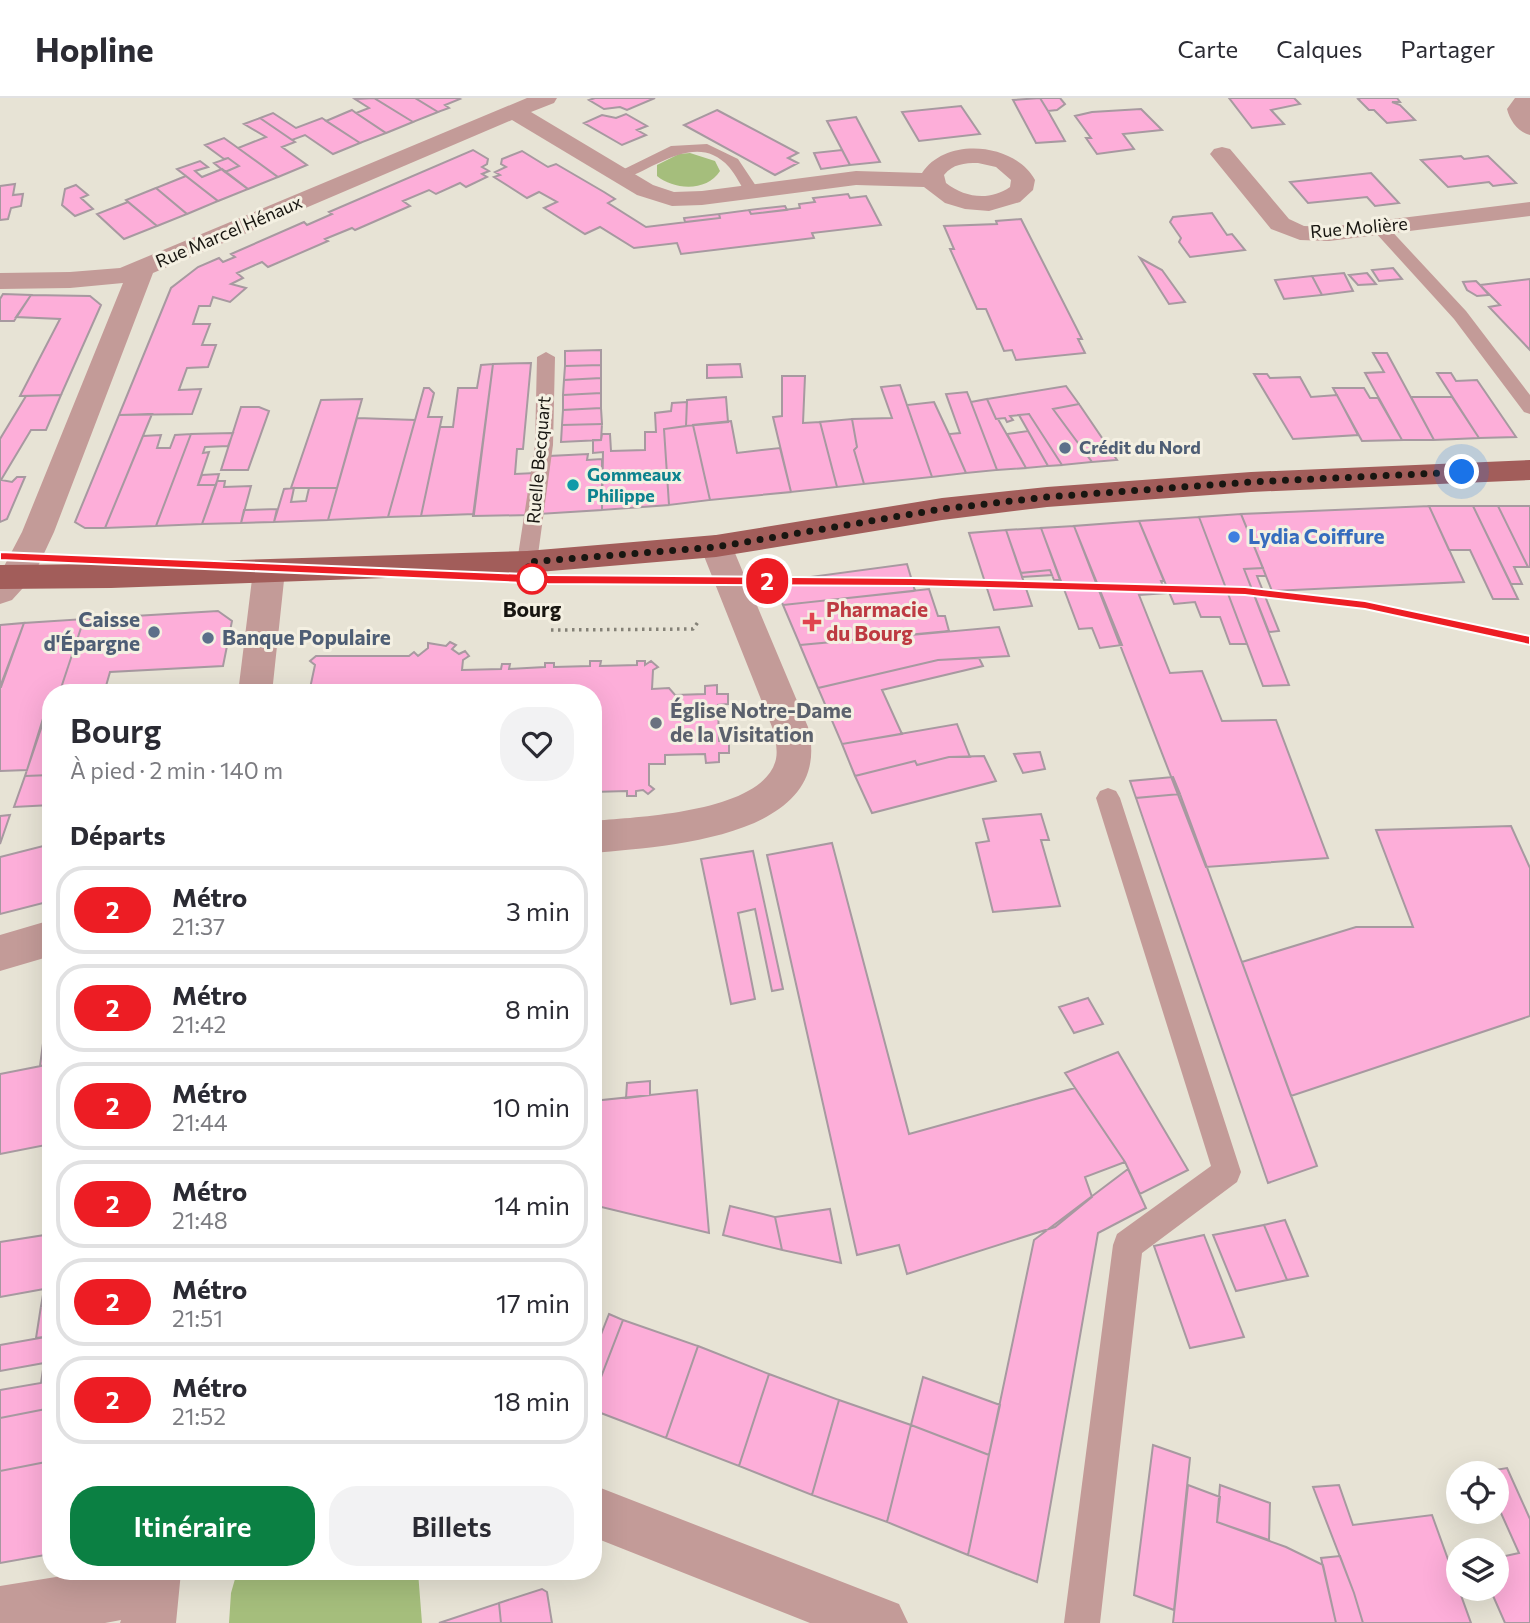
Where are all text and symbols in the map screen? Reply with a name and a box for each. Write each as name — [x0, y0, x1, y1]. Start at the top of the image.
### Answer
text: Hopline — [35, 28, 154, 69]
text: Carte — [1177, 34, 1238, 63]
text: Calques — [1276, 34, 1362, 63]
text: Partager — [1400, 34, 1495, 63]
street label: Rue Marcel Hénaux — [152, 190, 306, 272]
street label: Rue Molière — [1309, 212, 1409, 242]
street label: Ruelle Becquart — [521, 395, 555, 525]
place label: Crédit du Nord — [1079, 436, 1201, 458]
marker: Crédit du Nord — [1057, 440, 1073, 456]
your location — [1444, 454, 1479, 489]
place label: Gommeaux Philippe — [587, 463, 682, 506]
marker: Gommeaux Philippe — [565, 477, 581, 493]
place label: Lydia Coiffure — [1248, 523, 1385, 548]
marker: Lydia Coiffure — [1226, 529, 1242, 545]
line badge: 2 — [744, 558, 790, 604]
marker: Bourg — [517, 564, 547, 594]
text: 2 — [760, 566, 774, 595]
place label: Bourg — [503, 596, 562, 621]
place label: Pharmacie du Bourg — [826, 596, 928, 645]
place label: Caisse d'Épargne — [44, 606, 140, 655]
marker: Pharmacie du Bourg — [804, 614, 820, 630]
marker: Caisse d'Épargne — [146, 624, 162, 640]
place label: Banque Populaire — [222, 624, 391, 649]
marker: Banque Populaire — [200, 630, 216, 646]
place label: Église Notre-Dame de la Visitation — [670, 697, 852, 746]
button: heart — [500, 707, 574, 781]
text: Bourg — [70, 709, 162, 750]
marker: Église Notre-Dame de la Visitation — [648, 715, 664, 731]
text: À pied · 2 min · 140 m — [70, 756, 283, 784]
text: Départs — [70, 819, 166, 850]
text: Métro — [172, 881, 247, 912]
text: 2 — [106, 895, 119, 924]
text: 3 min — [506, 895, 570, 926]
text: 21:37 — [172, 912, 225, 940]
text: Métro — [172, 979, 247, 1010]
text: 2 — [106, 993, 119, 1022]
text: 8 min — [505, 993, 570, 1024]
text: 21:42 — [172, 1010, 226, 1038]
text: Métro — [172, 1077, 247, 1108]
text: 2 — [106, 1091, 119, 1120]
text: 10 min — [493, 1091, 570, 1122]
text: 21:44 — [172, 1108, 228, 1136]
text: Métro — [172, 1175, 247, 1206]
text: 2 — [106, 1189, 119, 1218]
text: 14 min — [494, 1189, 570, 1220]
text: 21:48 — [172, 1206, 228, 1234]
text: Métro — [172, 1273, 247, 1304]
text: 2 — [106, 1287, 119, 1316]
text: 17 min — [496, 1287, 570, 1318]
text: 21:51 — [172, 1304, 223, 1332]
text: Métro — [172, 1371, 247, 1402]
text: 2 — [106, 1385, 119, 1414]
text: 18 min — [494, 1385, 570, 1416]
text: 21:52 — [172, 1402, 226, 1430]
map controls — [1446, 1461, 1509, 1601]
button: locate — [1446, 1461, 1509, 1524]
button: Itinéraire — [70, 1486, 315, 1566]
button: Billets — [329, 1486, 574, 1566]
button: layers — [1446, 1538, 1509, 1601]

